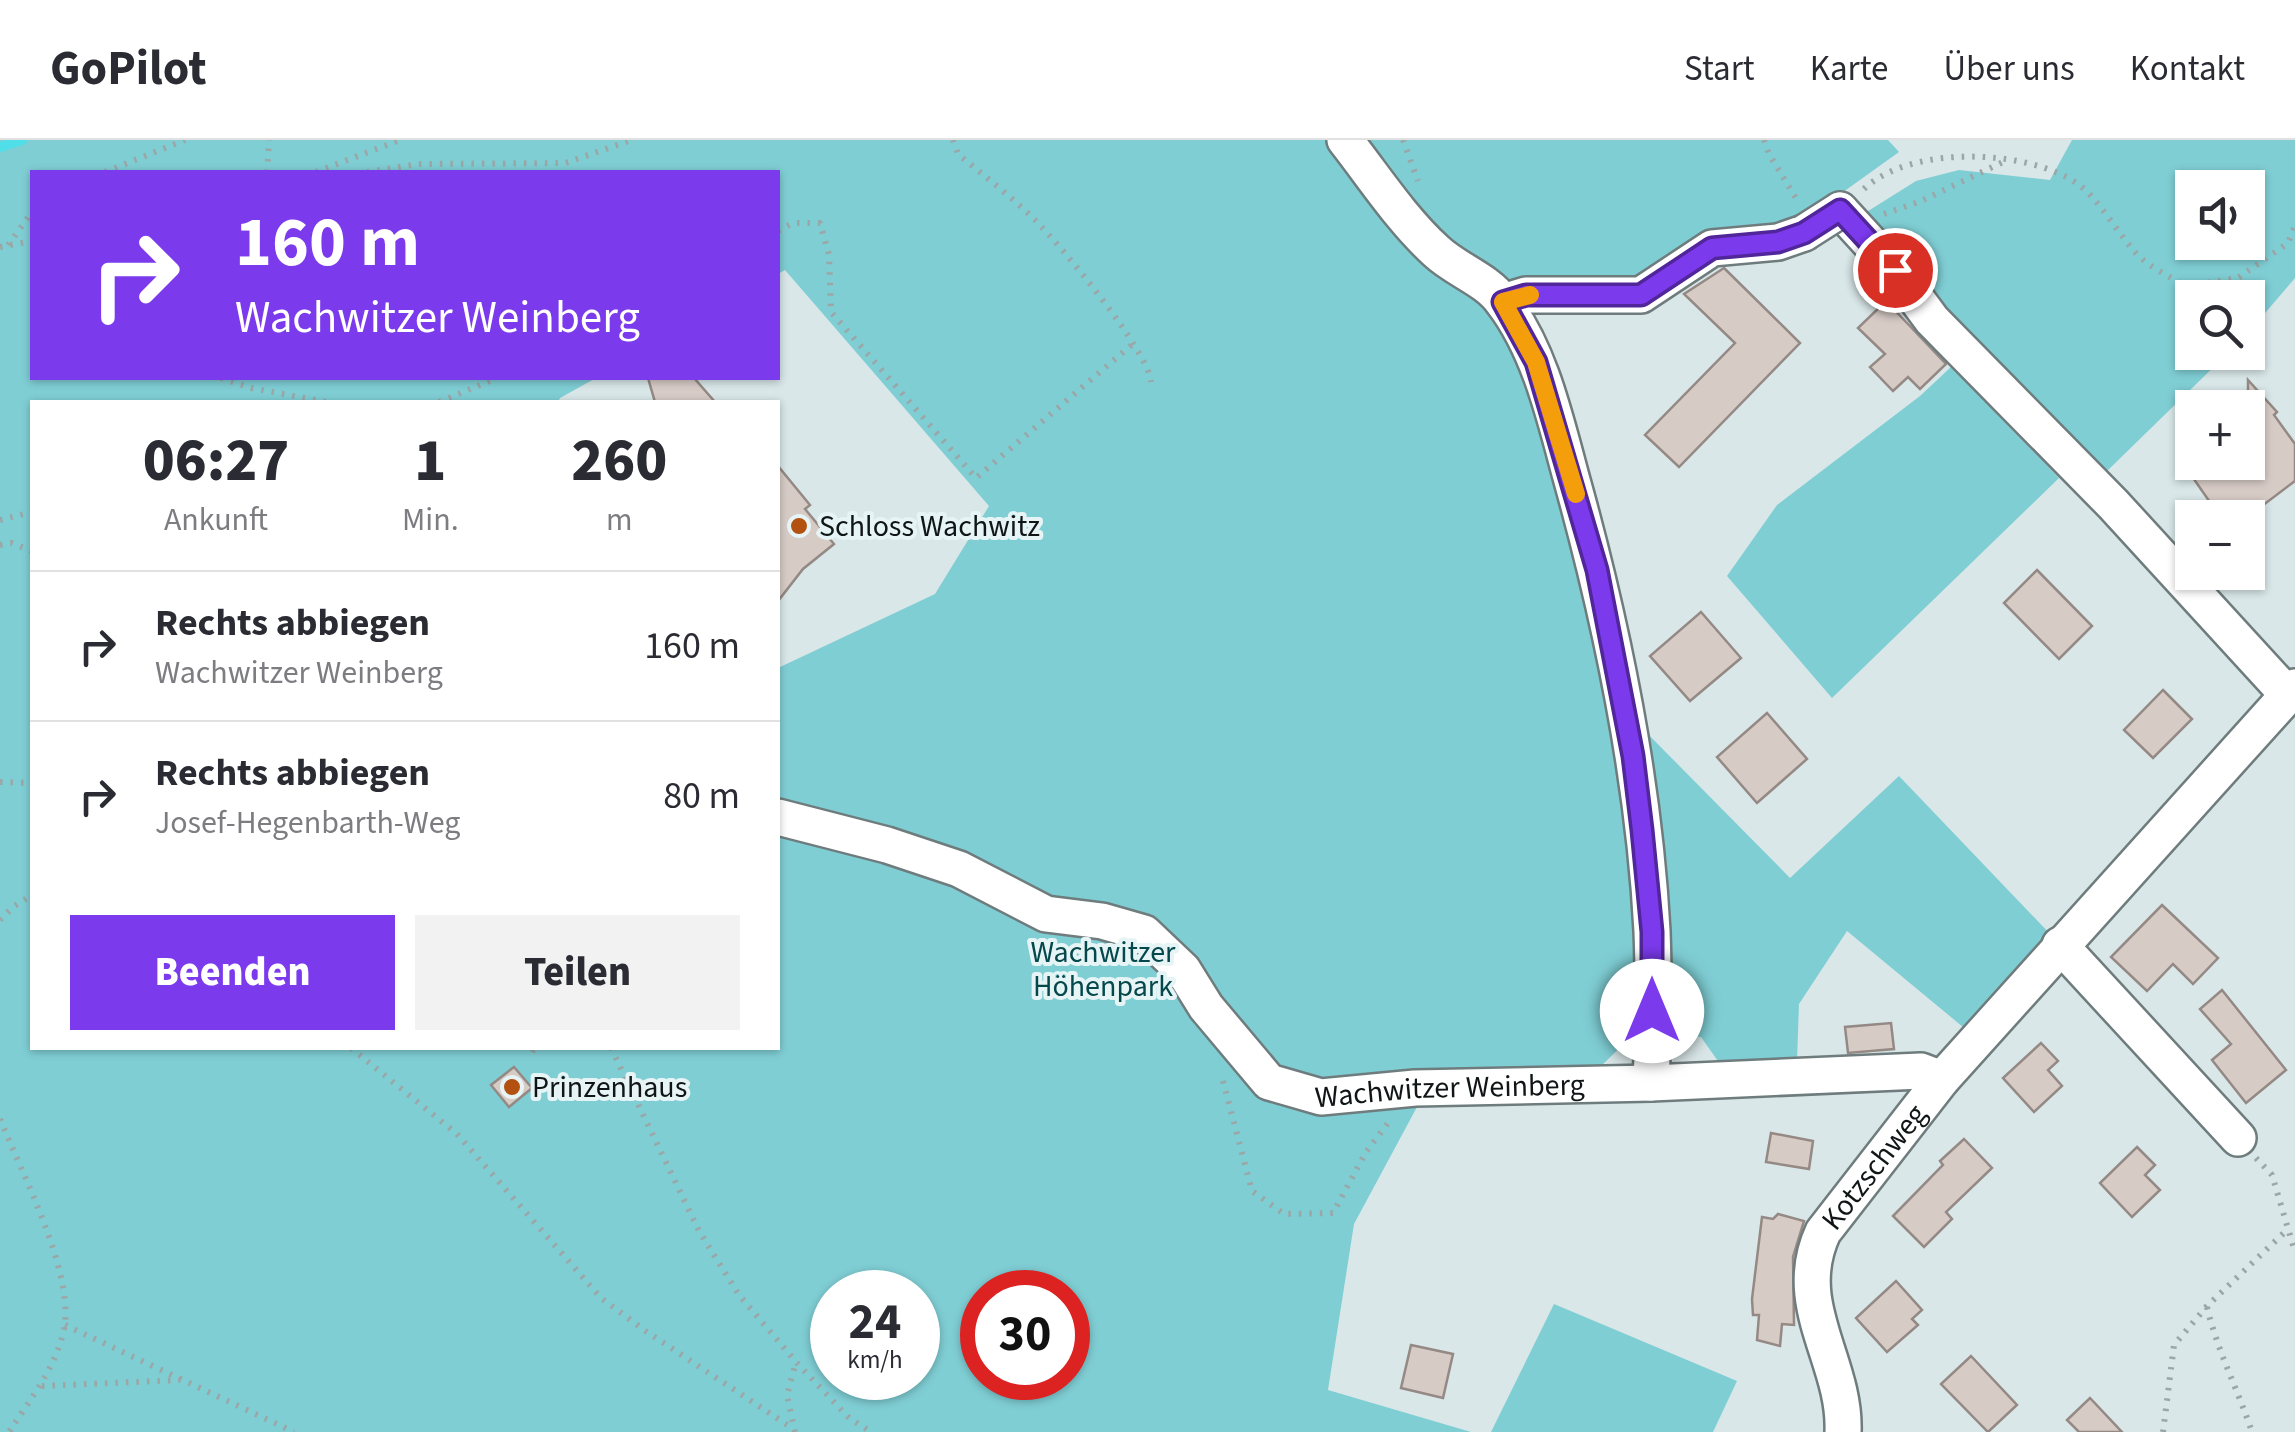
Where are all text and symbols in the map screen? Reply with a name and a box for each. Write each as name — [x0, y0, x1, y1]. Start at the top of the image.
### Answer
text: GoPilot — [50, 35, 207, 103]
text: Start — [1684, 44, 1755, 94]
text: Karte — [1810, 44, 1888, 94]
text: Über uns — [1943, 44, 2075, 94]
text: Kontakt — [2130, 44, 2245, 94]
map controls — [2175, 170, 2265, 590]
button: sound — [2175, 170, 2265, 260]
text: 160 m — [235, 193, 420, 293]
icon: right — [70, 210, 200, 340]
pin — [1853, 228, 1938, 313]
icon: arrive — [1868, 243, 1923, 298]
button: search — [2175, 280, 2265, 370]
text: Wachwitzer Weinberg — [235, 286, 640, 350]
button: + — [2175, 390, 2265, 480]
text: 06:27 — [143, 419, 289, 504]
text: 1 — [414, 419, 446, 504]
text: 260 — [571, 419, 667, 504]
text: Ankunft — [164, 497, 268, 543]
text: Min. — [402, 497, 459, 543]
text: m — [606, 497, 633, 543]
button: − — [2175, 500, 2265, 590]
place label: Schloss Wachwitz — [819, 505, 1040, 548]
marker: Schloss Wachwitz — [788, 515, 810, 537]
text: Rechts abbiegen — [155, 596, 430, 650]
icon: right — [70, 619, 125, 674]
text: 160 m — [644, 619, 740, 673]
text: Wachwitzer Weinberg — [155, 650, 443, 696]
text: Rechts abbiegen — [155, 746, 430, 800]
icon: right — [70, 769, 125, 824]
text: 80 m — [663, 769, 740, 823]
text: Josef-Hegenbarth-Weg — [155, 800, 460, 846]
button: Beenden — [70, 915, 395, 1030]
button: Teilen — [415, 915, 740, 1030]
park label: Wachwitzer Höhenpark — [1030, 931, 1176, 1008]
position arrow — [1600, 959, 1704, 1063]
street label: Wachwitzer Weinberg — [1313, 1063, 1585, 1119]
place label: Prinzenhaus — [532, 1066, 687, 1109]
marker: Prinzenhaus — [501, 1076, 523, 1098]
street label: Kotzschweg — [1811, 1095, 1937, 1239]
speed limit sign: 30 — [960, 1270, 1090, 1400]
text: 24 — [849, 1287, 901, 1358]
text: km/h — [847, 1342, 903, 1378]

